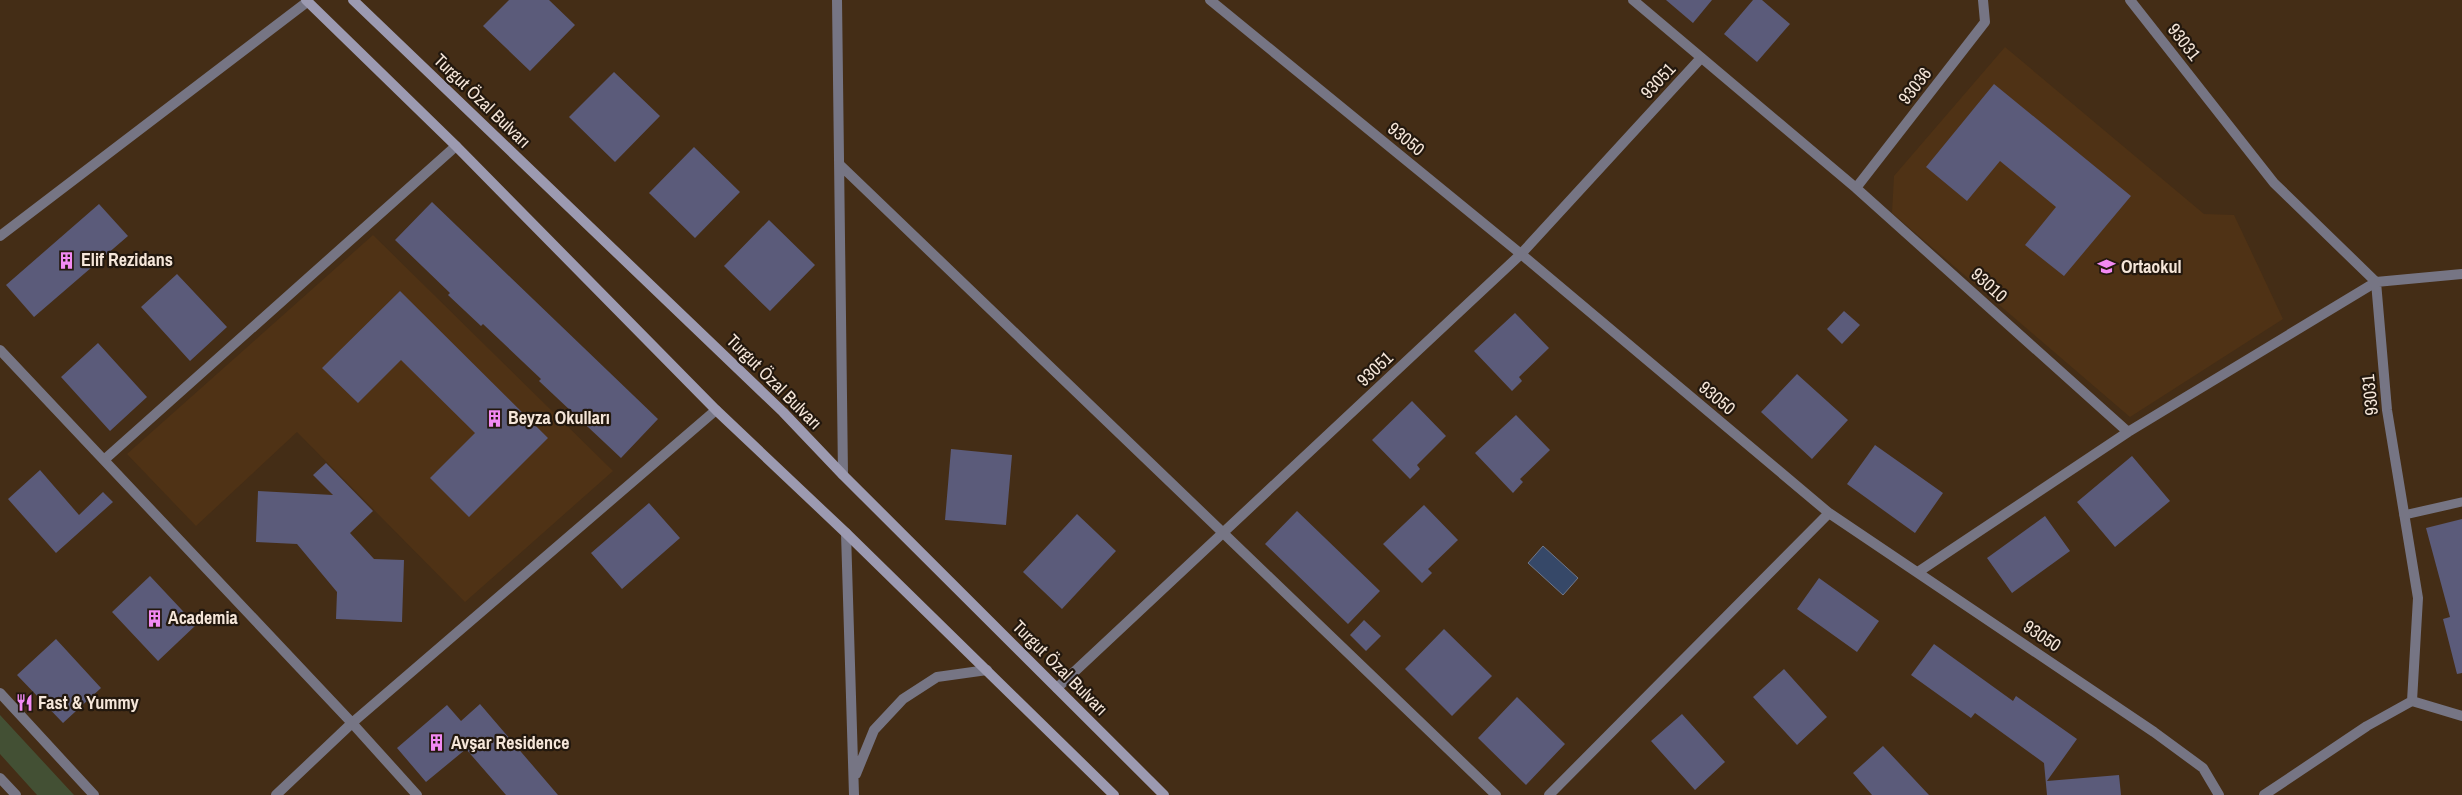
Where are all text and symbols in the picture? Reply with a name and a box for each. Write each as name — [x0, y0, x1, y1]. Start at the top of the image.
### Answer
street label: 93031 — [2162, 18, 2207, 66]
street label: Turgut Özal Bulvarı — [428, 48, 536, 153]
street label: 93051 — [1634, 57, 1681, 104]
street label: 93036 — [1892, 62, 1937, 110]
street label: 93050 — [1382, 116, 1430, 161]
place label: Elif Rezidans — [81, 247, 173, 272]
building icon: Elif Rezidans — [57, 250, 77, 270]
place label: Ortaokul — [2121, 254, 2182, 279]
school or university icon: Ortaokul — [2097, 257, 2117, 277]
street label: 93010 — [1966, 262, 2013, 308]
street label: Turgut Özal Bulvarı — [721, 328, 828, 435]
street label: 93051 — [1351, 345, 1399, 392]
street label: 93031 — [2355, 373, 2384, 417]
street label: 93050 — [1694, 375, 1741, 420]
place label: Beyza Okulları — [508, 405, 610, 430]
building icon: Beyza Okulları — [484, 408, 504, 428]
place label: Academia — [168, 605, 239, 630]
building icon: Academia — [144, 608, 164, 628]
street label: Turgut Özal Bulvarı — [1007, 614, 1114, 721]
street label: 93050 — [2018, 614, 2066, 657]
place label: Fast & Yummy — [38, 690, 140, 715]
restaurant icon: Fast & Yummy — [14, 693, 34, 713]
place label: Avşar Residence — [451, 730, 569, 755]
building icon: Avşar Residence — [427, 733, 447, 753]

